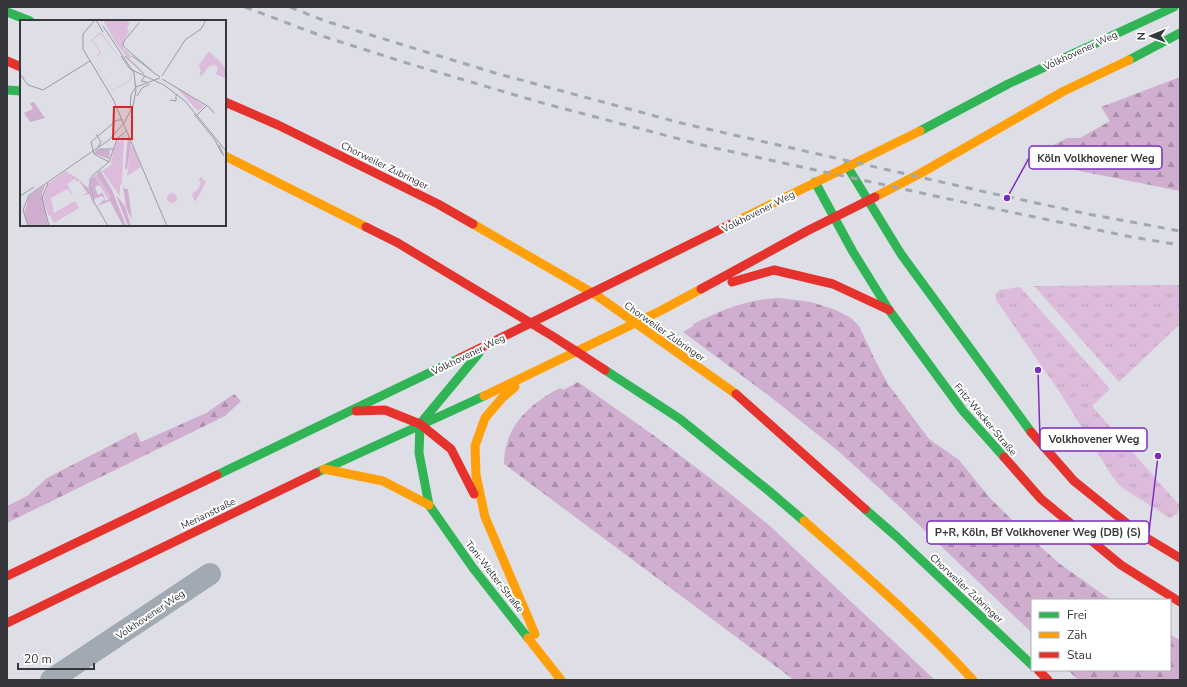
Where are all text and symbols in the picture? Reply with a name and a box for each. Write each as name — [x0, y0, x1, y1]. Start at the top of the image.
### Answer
north arrow — [1131, 16, 1171, 56]
inset map — [20, 20, 226, 226]
street label: Volkhovener Weg — [1040, 28, 1120, 75]
text: N — [1134, 32, 1149, 40]
street label: Chorweiler Zubringer — [338, 139, 431, 193]
callout: Köln Volkhovener Weg — [1029, 146, 1162, 169]
text: Köln Volkhovener Weg — [1037, 151, 1155, 166]
street label: Volkhovener Weg — [719, 187, 797, 237]
street label: Chorweiler Zubringer — [621, 299, 708, 365]
street label: Volkhovener Weg — [428, 331, 508, 379]
street label: Fritz-Wacker-Straße — [951, 380, 1020, 459]
callout: Volkhovener Weg — [1040, 428, 1147, 451]
text: Volkhovener Weg — [1047, 432, 1140, 447]
street label: Merianstraße — [179, 495, 238, 533]
callout: P+R, Köln, Bf Volkhovener Weg (DB) (S) — [927, 521, 1149, 544]
text: P+R, Köln, Bf Volkhovener Weg (DB) (S) — [935, 525, 1141, 540]
street label: Toni-Welter-Straße — [462, 538, 527, 615]
street label: Chorweiler Zubringer — [927, 551, 1006, 627]
street label: Volkhovener Weg — [113, 587, 188, 644]
legend — [1031, 599, 1171, 671]
text: Frei — [1067, 607, 1087, 623]
text: Zäh — [1067, 627, 1087, 643]
scale bar — [18, 645, 94, 671]
text: Stau — [1067, 647, 1092, 663]
text: 20 m — [24, 651, 52, 667]

